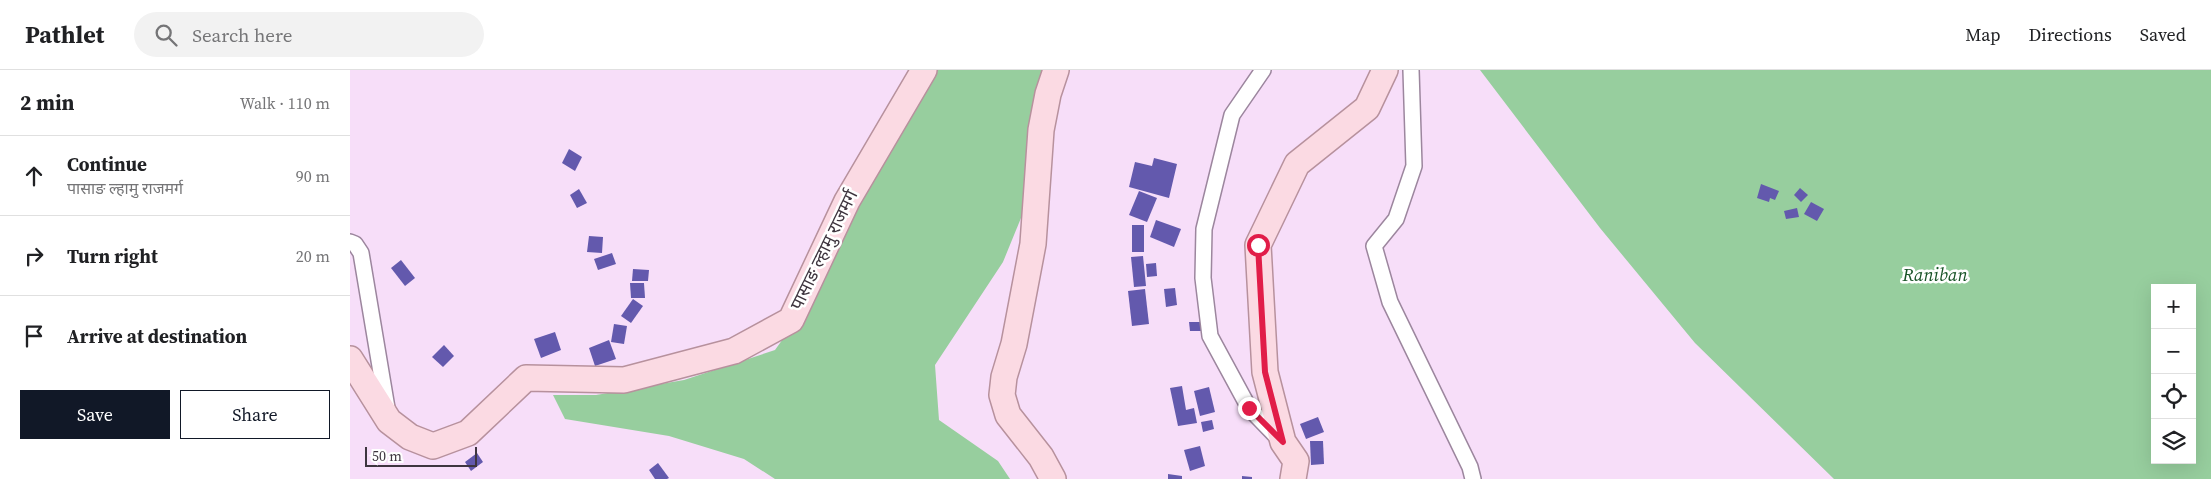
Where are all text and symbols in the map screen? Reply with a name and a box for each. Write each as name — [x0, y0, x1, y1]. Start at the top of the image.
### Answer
search box — [134, 12, 484, 57]
text: Pathlet — [25, 18, 104, 51]
icon: search — [152, 21, 180, 49]
text: Search here — [192, 22, 293, 48]
text: Map — [1965, 22, 2001, 47]
text: Directions — [2029, 22, 2112, 47]
text: Saved — [2140, 22, 2186, 47]
text: 2 min — [20, 88, 75, 117]
text: Walk · 110 m — [240, 92, 330, 114]
text: Continue — [67, 151, 147, 177]
icon: ahead — [20, 162, 48, 190]
text: 90 m — [296, 165, 330, 187]
text: पासाङ ल्हामु राजमर्ग — [67, 177, 183, 199]
street label: पासाङ ल्हामु राजमर्ग — [784, 185, 864, 314]
route start — [1247, 234, 1270, 257]
icon: right — [20, 242, 48, 270]
text: Turn right — [67, 243, 158, 269]
text: 20 m — [296, 245, 330, 267]
park label: Raniban — [1901, 262, 1968, 287]
map controls — [2151, 284, 2196, 464]
button: + — [2151, 284, 2196, 329]
icon: arrive — [20, 322, 48, 350]
text: Arrive at destination — [67, 323, 247, 349]
button: − — [2151, 329, 2196, 374]
button: locate — [2151, 374, 2196, 419]
button: Save — [20, 390, 170, 439]
button: Share — [180, 390, 330, 439]
route end — [1238, 397, 1261, 420]
button: layers — [2151, 419, 2196, 464]
scale bar — [365, 444, 478, 467]
text: 50 m — [372, 446, 402, 466]

